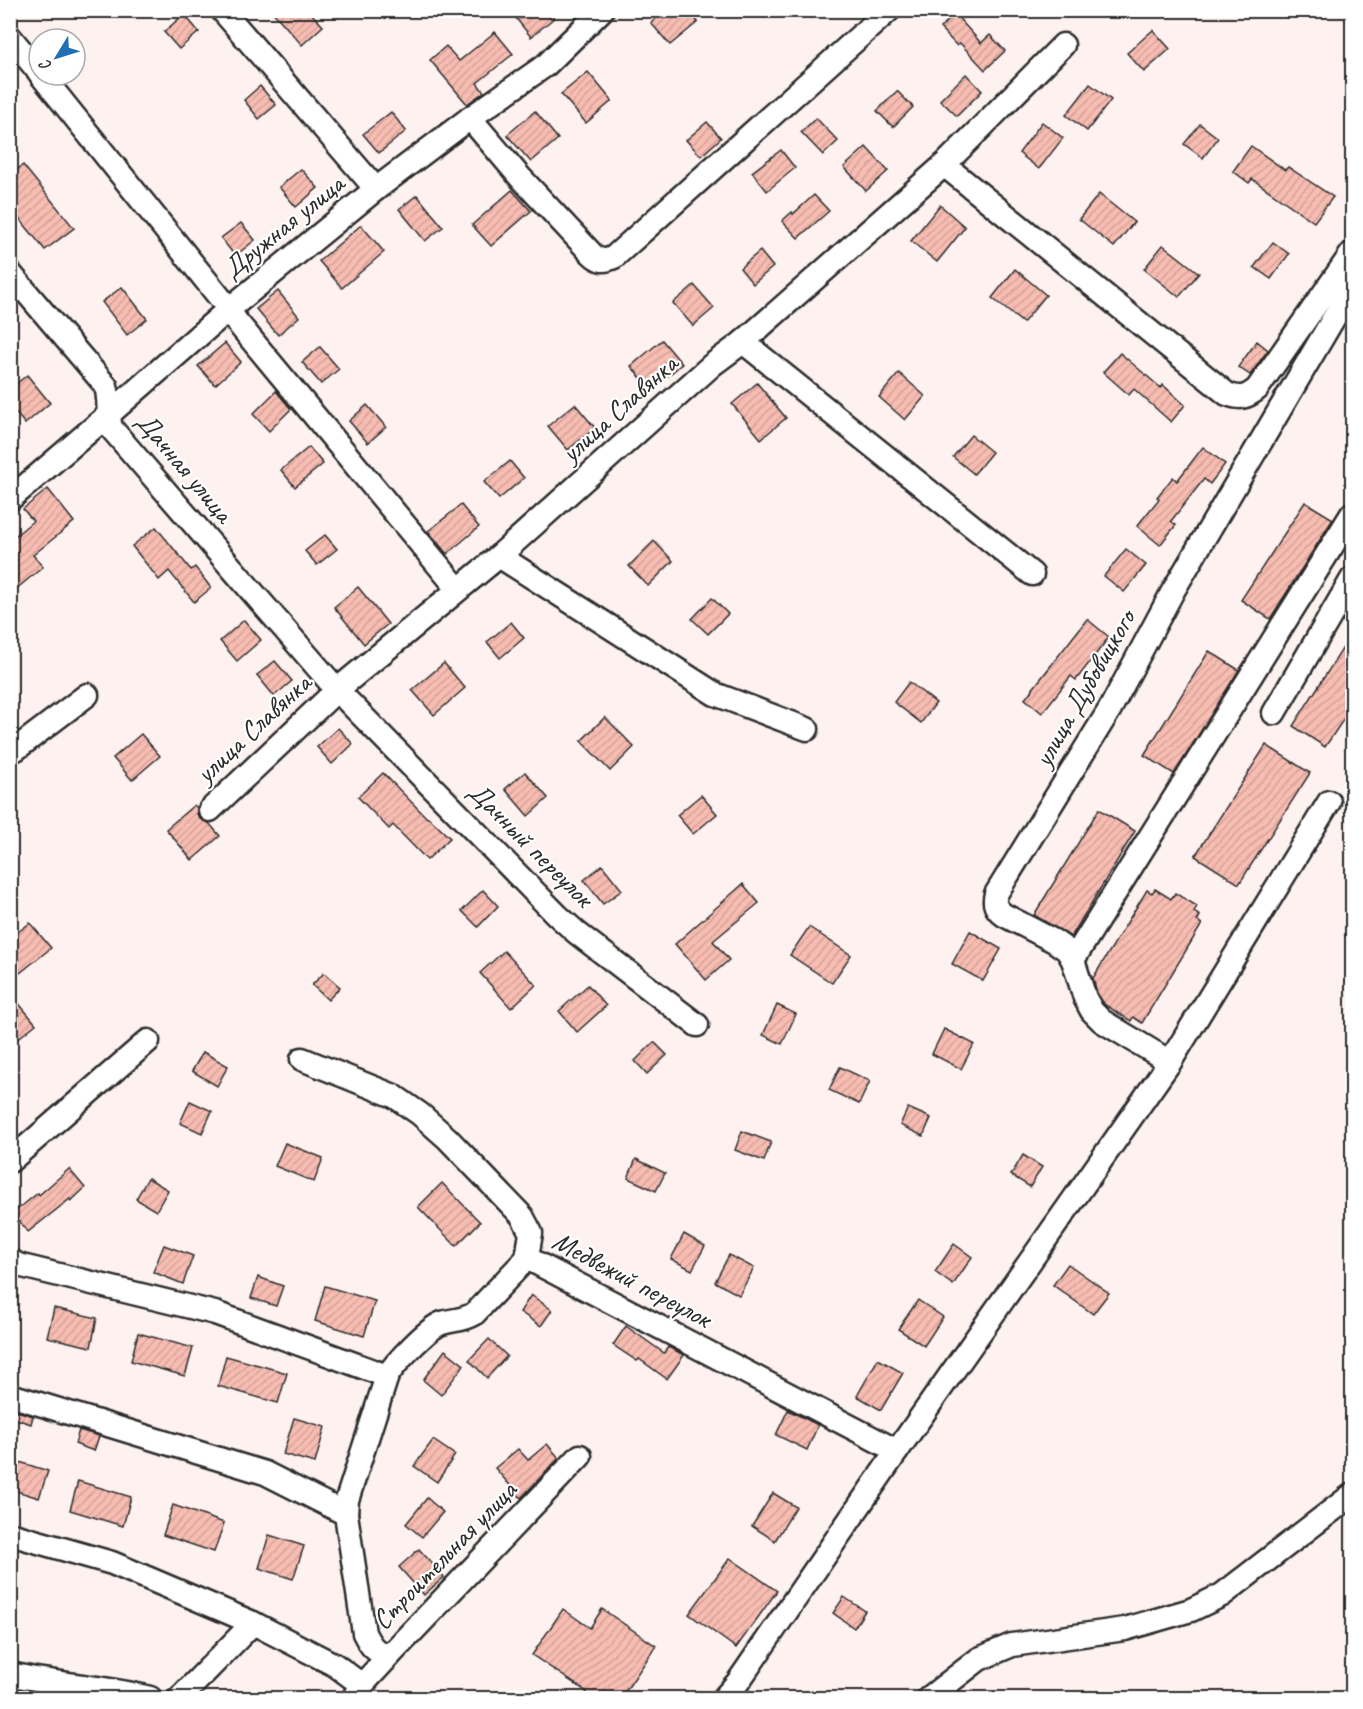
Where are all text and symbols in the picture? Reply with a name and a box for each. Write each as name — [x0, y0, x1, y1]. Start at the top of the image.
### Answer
north arrow — [27, 27, 87, 87]
text: С — [34, 55, 56, 75]
street label: Дружная улица — [215, 165, 353, 286]
street label: улица Славянка — [552, 345, 687, 471]
street label: Дачная улица — [129, 404, 243, 531]
street label: улица Дубовицкого — [1024, 601, 1145, 774]
street label: улица Славянка — [186, 664, 320, 792]
street label: Дачный переулок — [461, 774, 603, 916]
street label: Медвежий переулок — [547, 1223, 720, 1337]
street label: Строительная улица — [364, 1472, 525, 1637]

